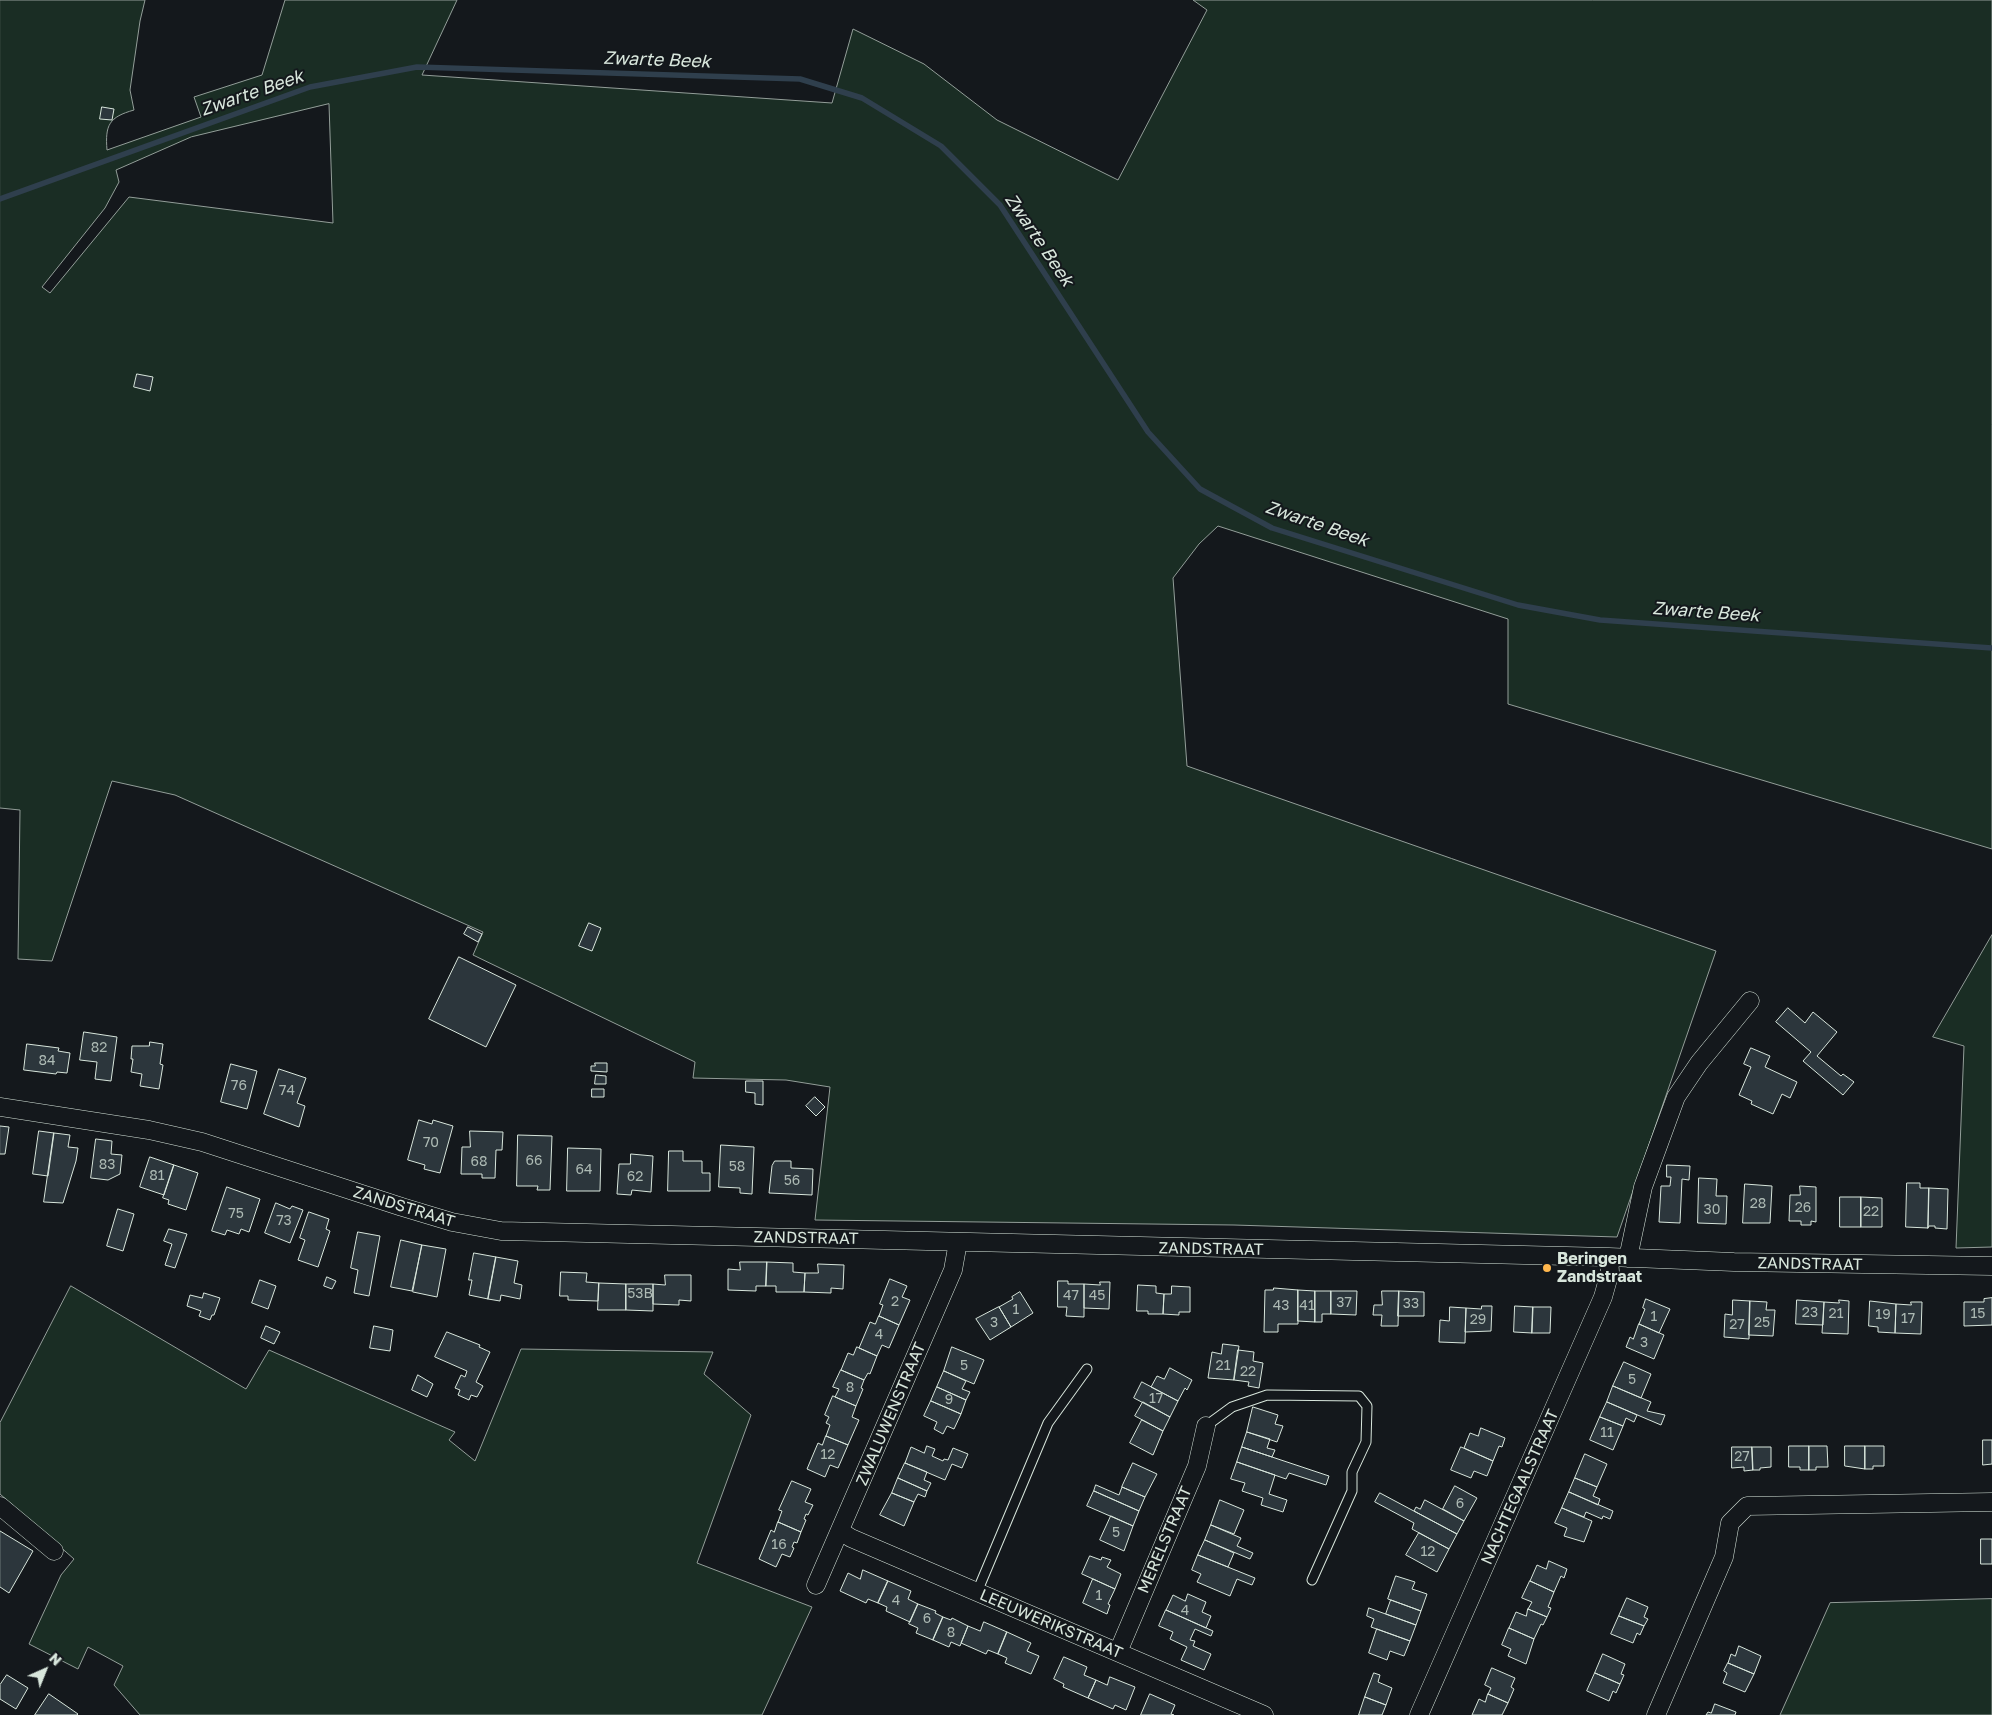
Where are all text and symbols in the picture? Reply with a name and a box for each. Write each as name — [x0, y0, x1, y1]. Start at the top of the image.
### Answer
water label: Zwarte Beek — [603, 47, 711, 73]
water label: Zwarte Beek — [198, 65, 306, 121]
water label: Zwarte Beek — [1000, 189, 1078, 291]
water label: Zwarte Beek — [1263, 496, 1371, 552]
water label: Zwarte Beek — [1652, 597, 1760, 627]
house number: 82 — [91, 1040, 107, 1056]
house number: 84 — [38, 1053, 56, 1069]
house number: 76 — [231, 1078, 247, 1094]
house number: 74 — [279, 1083, 295, 1099]
house number: 70 — [423, 1135, 439, 1151]
house number: 66 — [526, 1153, 542, 1169]
house number: 68 — [470, 1154, 488, 1170]
house number: 83 — [99, 1157, 115, 1173]
house number: 58 — [729, 1159, 745, 1175]
house number: 64 — [575, 1162, 593, 1178]
house number: 81 — [149, 1168, 165, 1184]
house number: 62 — [627, 1169, 643, 1185]
house number: 56 — [784, 1173, 800, 1189]
street label: ZANDSTRAAT — [351, 1182, 457, 1232]
house number: 28 — [1750, 1196, 1766, 1212]
house number: 26 — [1795, 1200, 1811, 1216]
house number: 30 — [1704, 1202, 1720, 1218]
house number: 22 — [1863, 1204, 1879, 1220]
house number: 75 — [228, 1206, 244, 1222]
house number: 73 — [276, 1213, 292, 1229]
street label: ZANDSTRAAT — [753, 1227, 859, 1249]
street label: ZANDSTRAAT — [1158, 1238, 1264, 1260]
place label: Beringen Zandstraat — [1557, 1249, 1642, 1287]
street label: ZANDSTRAAT — [1757, 1253, 1863, 1275]
marker: Beringen Zandstraat — [1541, 1262, 1553, 1274]
house number: 53B — [627, 1286, 653, 1302]
house number: 47 — [1063, 1288, 1079, 1304]
house number: 45 — [1089, 1288, 1105, 1304]
house number: 2 — [891, 1294, 899, 1310]
house number: 37 — [1336, 1295, 1352, 1311]
house number: 33 — [1403, 1296, 1419, 1312]
house number: 43 — [1273, 1298, 1289, 1314]
house number: 41 — [1299, 1298, 1315, 1314]
house number: 1 — [1013, 1302, 1019, 1318]
house number: 23 — [1802, 1305, 1818, 1321]
house number: 21 — [1829, 1306, 1843, 1322]
house number: 15 — [1971, 1306, 1985, 1322]
house number: 19 — [1875, 1307, 1891, 1323]
house number: 1 — [1651, 1309, 1657, 1325]
house number: 17 — [1901, 1311, 1915, 1327]
house number: 29 — [1470, 1312, 1486, 1328]
house number: 3 — [990, 1315, 998, 1331]
house number: 25 — [1754, 1315, 1770, 1331]
house number: 27 — [1729, 1317, 1745, 1333]
house number: 4 — [875, 1327, 883, 1343]
house number: 3 — [1640, 1335, 1648, 1351]
street label: ZWALUWENSTRAAT — [852, 1340, 930, 1488]
house number: 5 — [960, 1358, 968, 1374]
house number: 21 — [1216, 1358, 1230, 1374]
house number: 22 — [1240, 1364, 1256, 1380]
house number: 5 — [1628, 1372, 1636, 1388]
house number: 8 — [846, 1380, 854, 1396]
house number: 17 — [1149, 1391, 1163, 1407]
house number: 9 — [945, 1392, 953, 1408]
street label: NACHTEGAALSTRAAT — [1477, 1406, 1563, 1568]
house number: 11 — [1600, 1425, 1614, 1441]
house number: 12 — [821, 1447, 835, 1463]
house number: 27 — [1734, 1449, 1750, 1465]
street label: MERELSTRAAT — [1134, 1484, 1196, 1596]
house number: 6 — [1456, 1496, 1464, 1512]
house number: 5 — [1112, 1525, 1120, 1541]
house number: 16 — [771, 1537, 787, 1553]
house number: 12 — [1421, 1544, 1435, 1560]
street label: LEEUWERIKSTRAAT — [977, 1585, 1125, 1663]
house number: 1 — [1096, 1588, 1102, 1604]
house number: 4 — [892, 1593, 900, 1609]
house number: 4 — [1181, 1603, 1189, 1619]
house number: 6 — [923, 1611, 931, 1627]
house number: 8 — [947, 1625, 955, 1641]
north arrow — [20, 1645, 70, 1695]
text: N — [46, 1649, 65, 1669]

